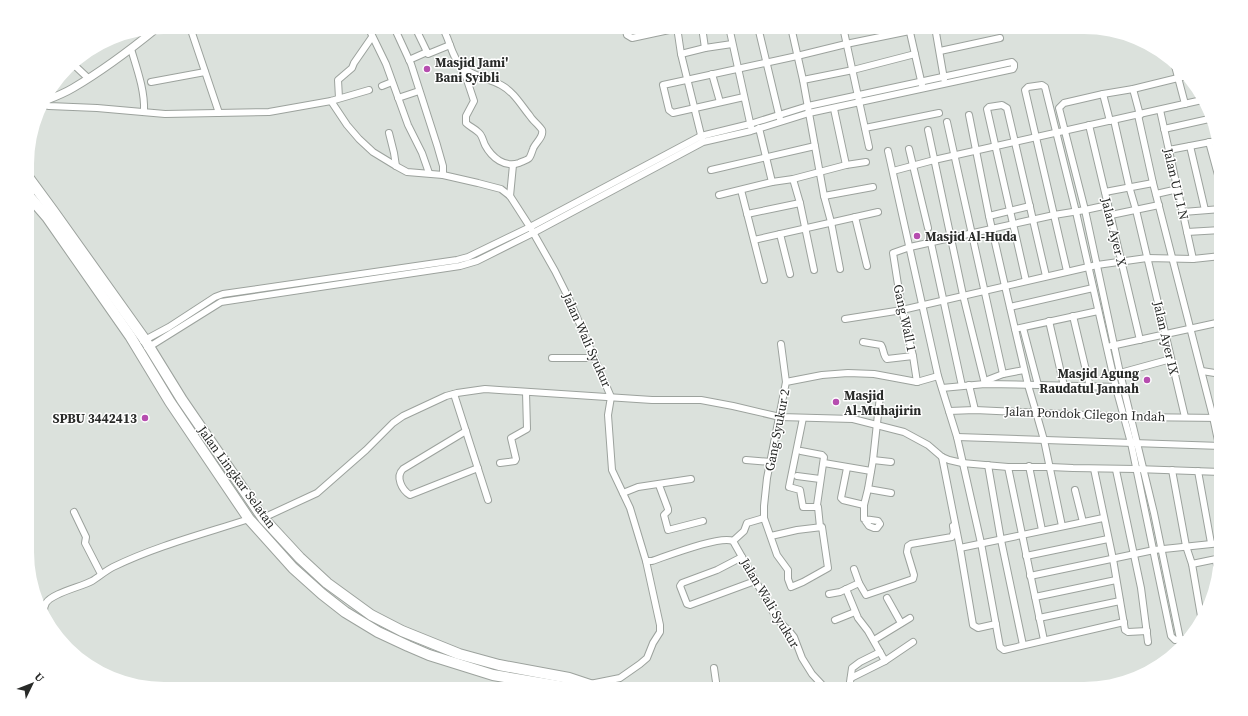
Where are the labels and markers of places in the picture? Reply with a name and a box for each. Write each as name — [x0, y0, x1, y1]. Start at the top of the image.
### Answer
place label: Masjid Jami' Bani Syibli — [435, 54, 508, 86]
marker: Masjid Jami' Bani Syibli — [422, 64, 432, 74]
place label: Masjid Al-Huda — [925, 228, 1017, 245]
marker: Masjid Al-Huda — [912, 231, 922, 241]
place label: Masjid Agung Raudatul Jannah — [1039, 365, 1139, 397]
marker: Masjid Agung Raudatul Jannah — [1142, 375, 1152, 385]
place label: Masjid Al-Muhajirin — [844, 387, 921, 419]
marker: Masjid Al-Muhajirin — [831, 397, 841, 407]
place label: SPBU 3442413 — [52, 410, 137, 427]
marker: SPBU 3442413 — [140, 413, 150, 423]

